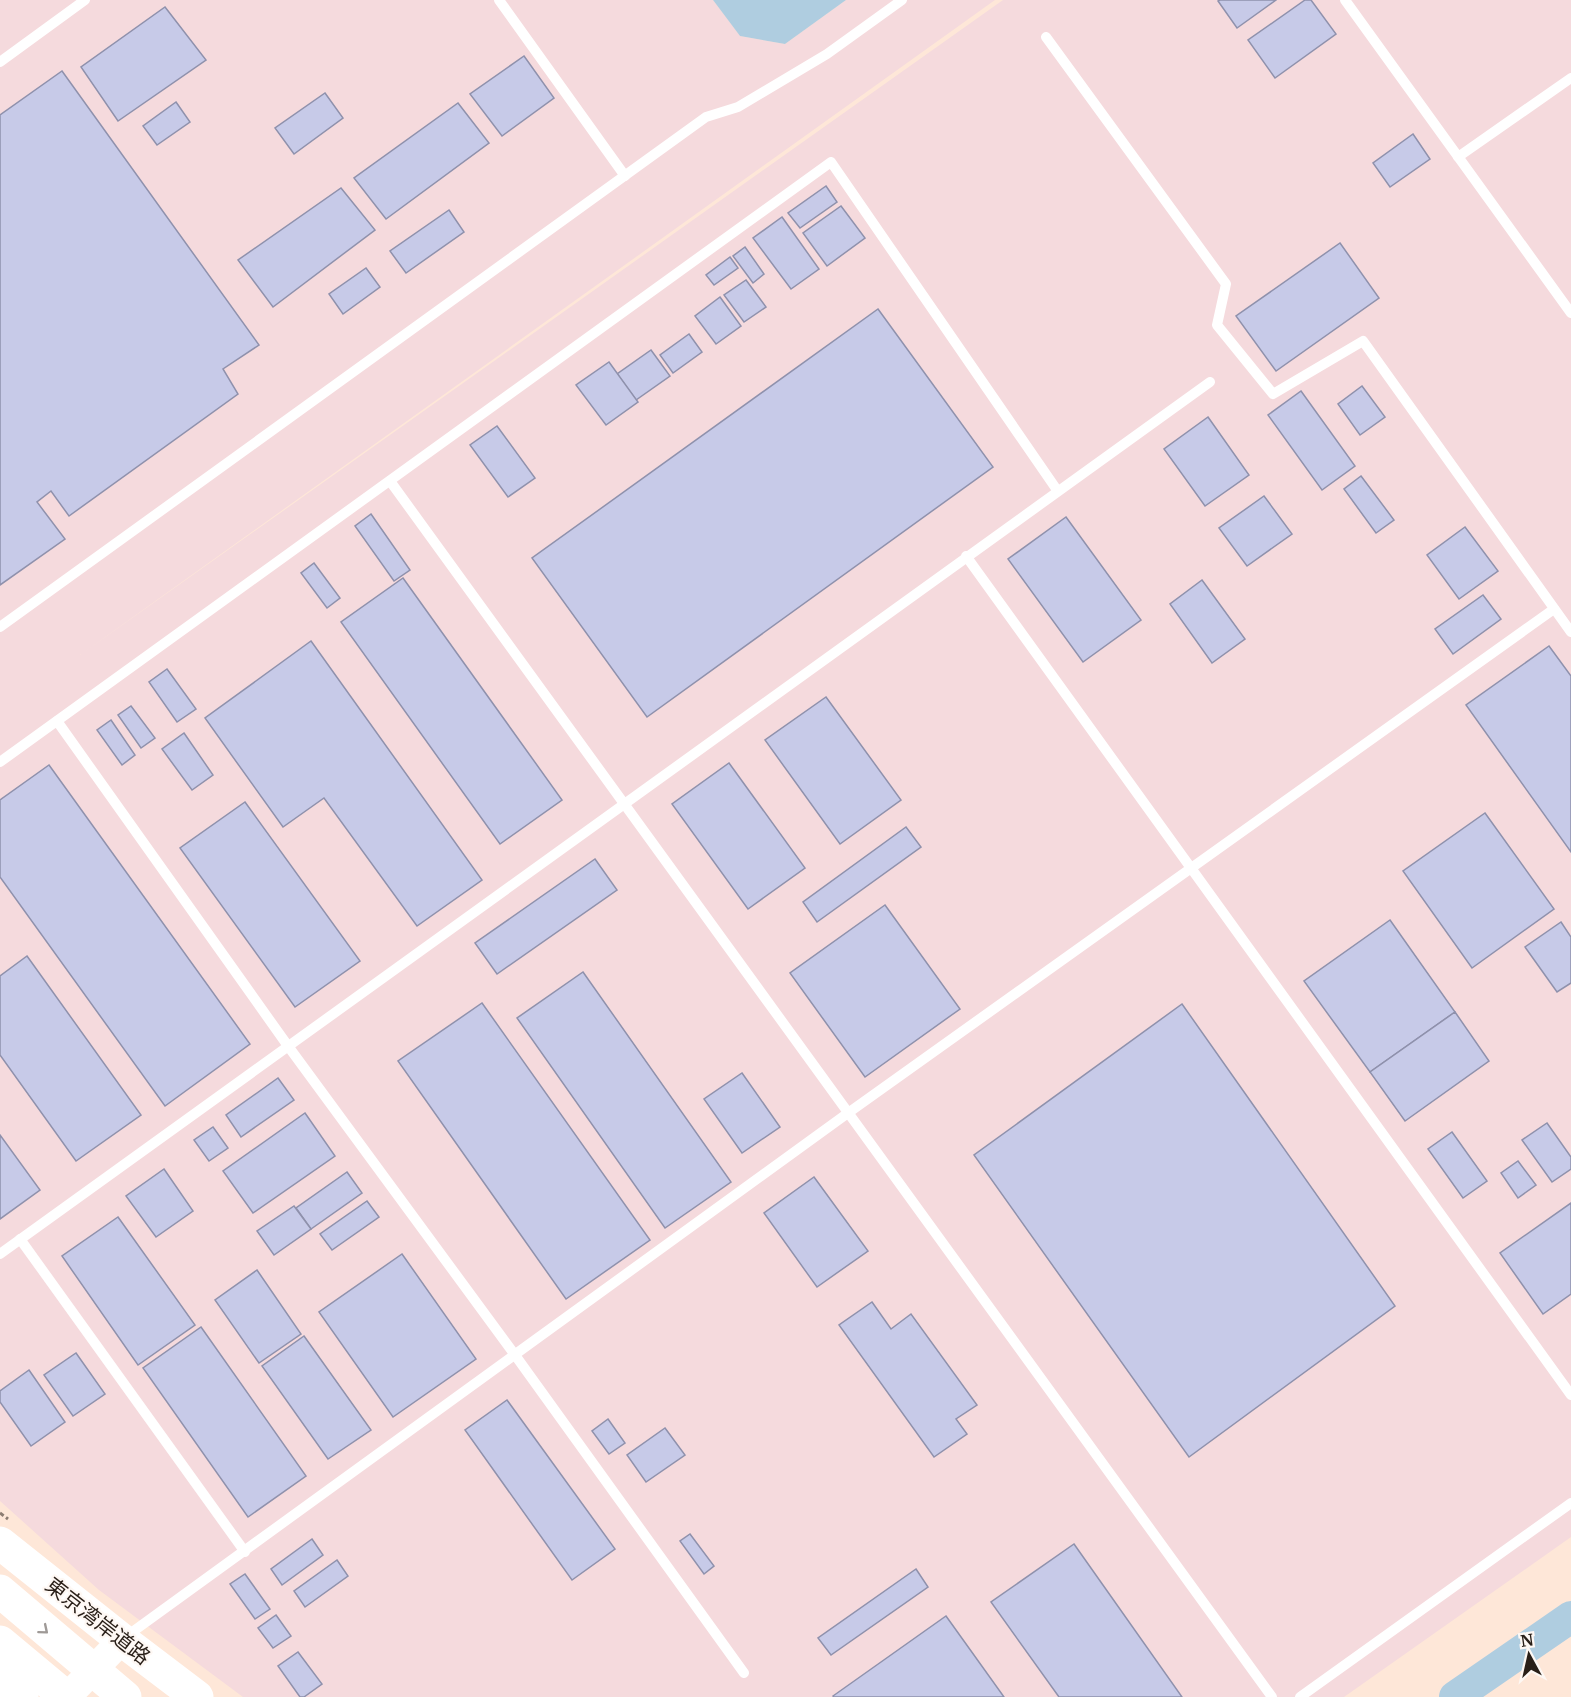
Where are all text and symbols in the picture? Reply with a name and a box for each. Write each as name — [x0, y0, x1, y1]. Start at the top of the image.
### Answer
street label: 東京湾岸道路 — [40, 1572, 156, 1670]
one-way arrow — [37, 1622, 48, 1633]
north arrow — [1499, 1625, 1559, 1685]
text: N — [1519, 1629, 1535, 1651]

